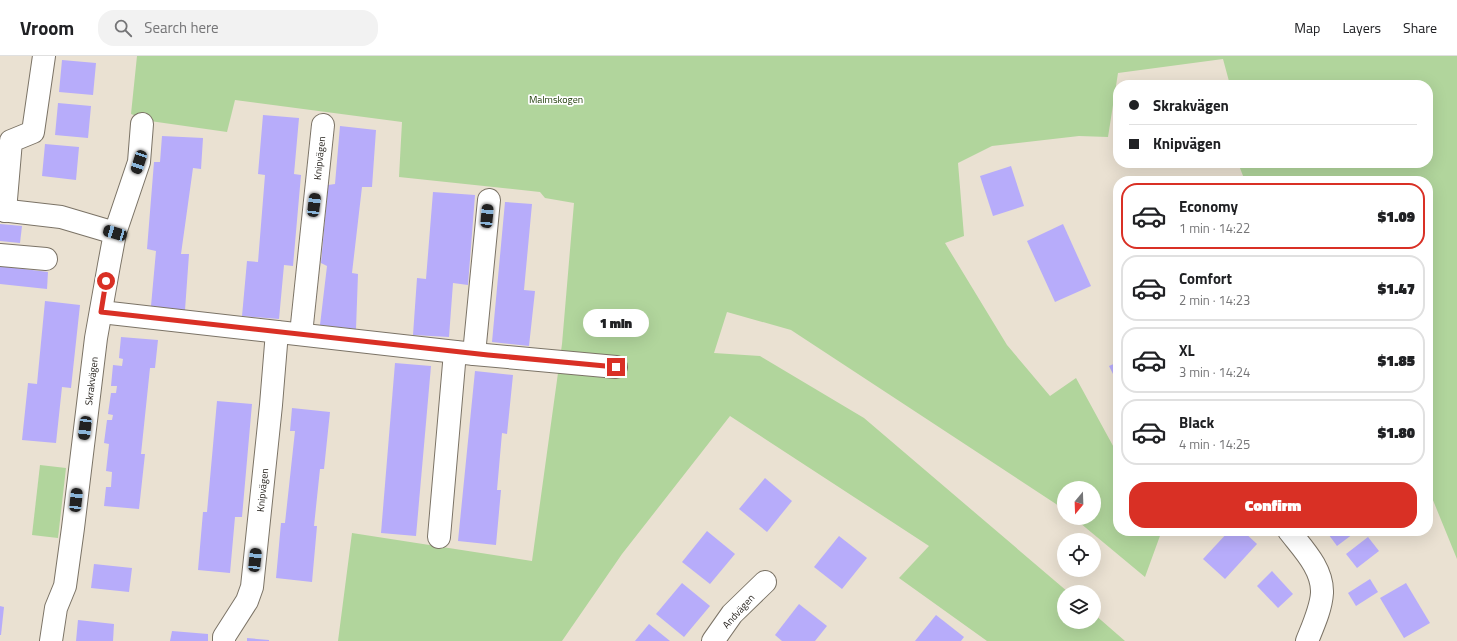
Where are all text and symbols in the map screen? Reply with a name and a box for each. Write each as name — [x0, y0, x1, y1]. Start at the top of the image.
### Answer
search box — [98, 10, 378, 46]
text: Vroom — [20, 13, 74, 42]
text: Search here — [144, 16, 219, 39]
icon: search — [112, 17, 134, 39]
text: Map — [1294, 17, 1320, 38]
text: Layers — [1342, 17, 1381, 38]
text: Share — [1403, 17, 1437, 38]
park label: Malmskogen — [529, 92, 583, 107]
text: Skrakvägen — [1153, 94, 1229, 117]
text: Knipvägen — [1153, 132, 1221, 155]
street label: Knipvägen — [310, 136, 329, 181]
car — [130, 149, 148, 175]
car — [307, 192, 321, 218]
text: Economy — [1179, 195, 1238, 218]
icon: car — [1131, 198, 1167, 234]
car — [480, 204, 494, 228]
text: $1.09 — [1378, 205, 1415, 228]
text: 1 min · 14:22 — [1179, 218, 1250, 238]
car — [102, 224, 128, 242]
text: Comfort — [1179, 267, 1232, 290]
icon: car — [1131, 270, 1167, 306]
route start — [97, 272, 115, 290]
text: $1.47 — [1378, 277, 1415, 300]
text: 2 min · 14:23 — [1179, 290, 1250, 310]
callout: 1 min — [583, 309, 649, 337]
text: 1 min — [600, 313, 632, 333]
text: XL — [1179, 339, 1195, 362]
icon: car — [1131, 342, 1167, 378]
text: $1.85 — [1378, 349, 1415, 372]
street label: Skrakvägen — [81, 356, 102, 406]
route end — [607, 358, 625, 376]
text: 3 min · 14:24 — [1179, 362, 1250, 382]
text: Black — [1179, 411, 1214, 434]
icon: car — [1131, 414, 1167, 450]
car — [78, 415, 92, 441]
text: $1.80 — [1378, 421, 1415, 444]
text: 4 min · 14:25 — [1179, 434, 1250, 454]
street label: Knipvägen — [253, 468, 272, 513]
north arrow — [1057, 481, 1101, 525]
map controls — [1057, 481, 1101, 629]
button: Confirm — [1129, 482, 1417, 528]
car — [69, 487, 83, 513]
button: locate — [1057, 533, 1101, 577]
car — [248, 547, 262, 573]
button: layers — [1057, 585, 1101, 629]
street label: Andvägen — [719, 591, 758, 632]

